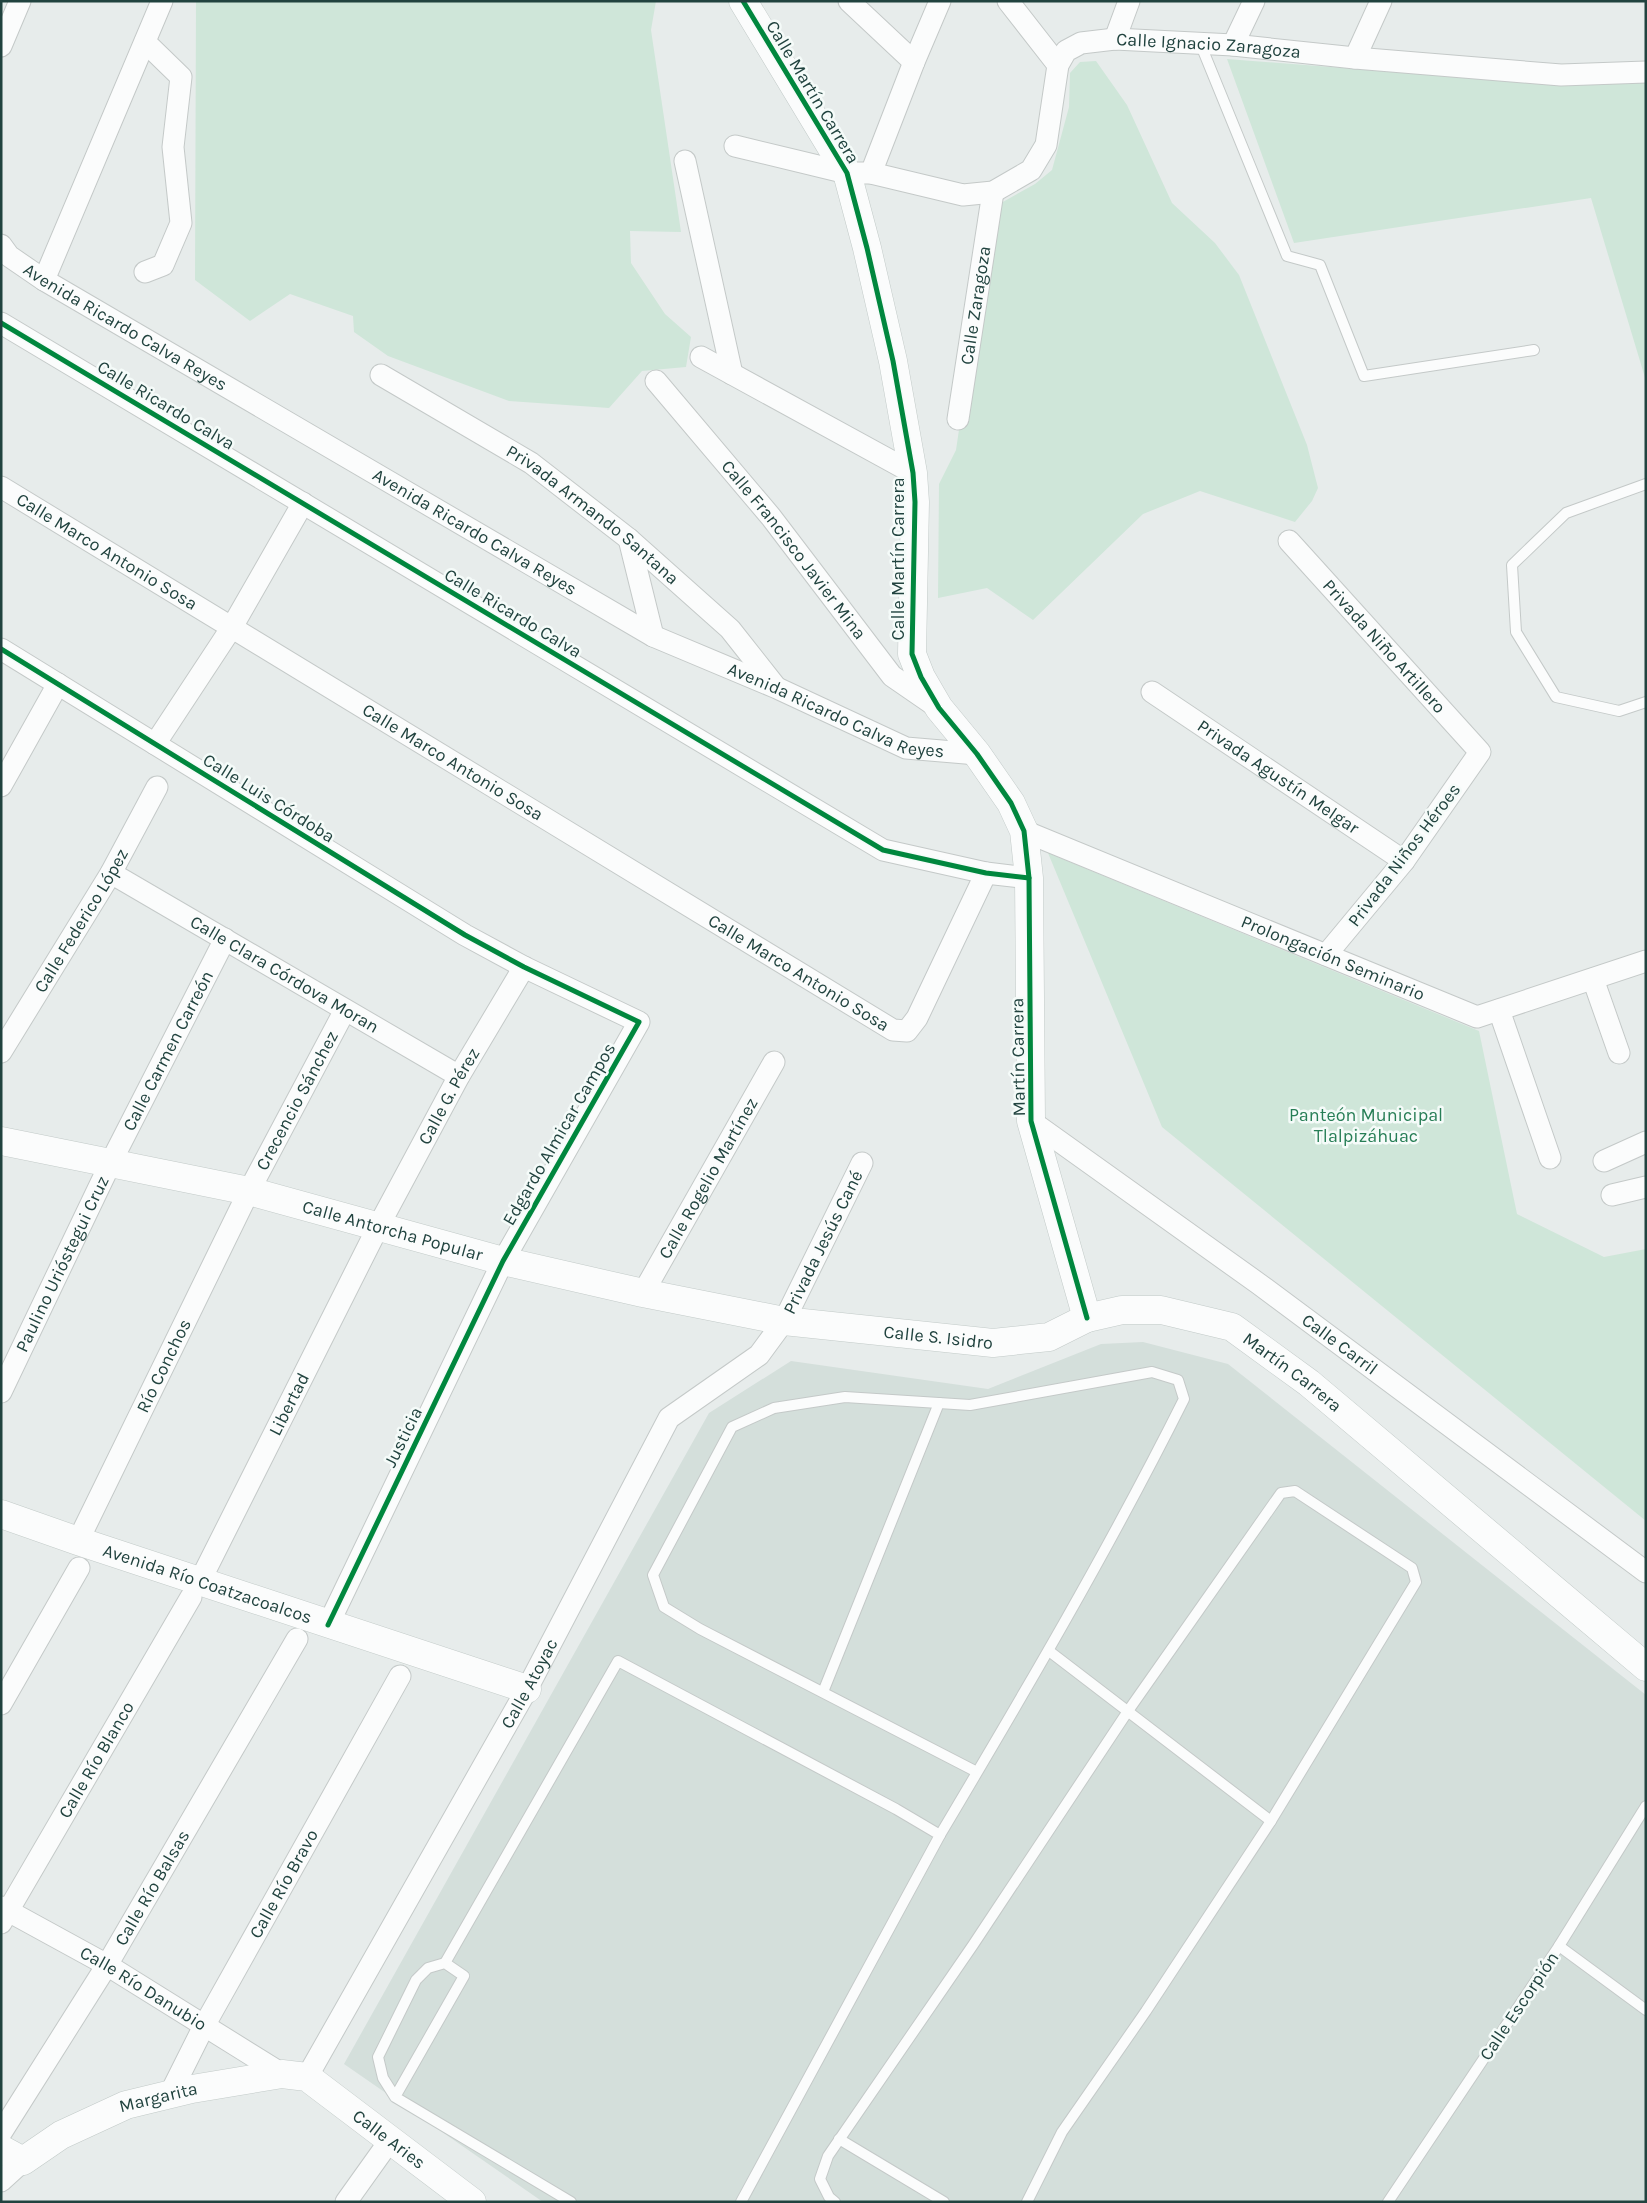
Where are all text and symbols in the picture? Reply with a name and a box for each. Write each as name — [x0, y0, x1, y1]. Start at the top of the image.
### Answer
street label: Calle Martín Carrera — [762, 16, 864, 168]
street label: Calle Ignacio Zaragoza — [1116, 28, 1302, 63]
street label: Calle Zaragoza — [956, 244, 996, 366]
street label: Avenida Ricardo Calva Reyes — [19, 258, 231, 396]
street label: Calle Ricardo Calva — [93, 355, 239, 455]
street label: Privada Armando Santana — [502, 440, 683, 589]
street label: Calle Francisco Javier Mina — [717, 456, 871, 644]
street label: Avenida Ricardo Calva Reyes — [369, 464, 581, 600]
street label: Calle Martín Carrera — [887, 477, 909, 641]
street label: Calle Marco Antonio Sosa — [12, 488, 201, 615]
street label: Calle Ricardo Calva — [440, 563, 586, 663]
street label: Privada Niño Artillero — [1318, 575, 1451, 718]
street label: Avenida Ricardo Calva Reyes — [724, 658, 945, 762]
street label: Calle Marco Antonio Sosa — [358, 699, 547, 826]
street label: Privada Agustín Melgar — [1193, 715, 1364, 839]
street label: Calle Luis Córdoba — [199, 749, 339, 847]
street label: Privada Niños Héroes — [1343, 779, 1465, 931]
street label: Calle Federico López — [29, 845, 133, 997]
street label: Calle Marco Antonio Sosa — [704, 909, 893, 1036]
street label: Prolongación Seminario — [1238, 910, 1428, 1005]
street label: Calle Clara Córdova Moran — [186, 911, 383, 1038]
street label: Calle Carmen Carreón — [118, 967, 218, 1135]
street label: Martín Carrera — [1006, 998, 1030, 1116]
street label: Crecencio Sánchez — [251, 1027, 343, 1174]
street label: Edgardo Almicar Campos — [498, 1039, 620, 1229]
street label: Calle G. Pérez — [413, 1044, 484, 1148]
street label: Calle Rogelio Martínez — [654, 1094, 763, 1263]
park label: Panteón Municipal Tlalpizáhuac — [1289, 1104, 1443, 1147]
street label: Privada Jesús Cané — [778, 1167, 868, 1318]
street label: Paulino Urióstegui Cruz — [11, 1172, 114, 1356]
street label: Calle Antorcha Popular — [300, 1195, 486, 1266]
street label: Calle Carril — [1298, 1309, 1382, 1380]
street label: Río Conchos — [131, 1315, 196, 1416]
street label: Calle S. Isidro — [883, 1321, 994, 1354]
street label: Martín Carrera — [1238, 1327, 1346, 1417]
street label: Libertad — [264, 1369, 314, 1439]
street label: Justicia — [379, 1403, 427, 1471]
street label: Avenida Río Coatzacoalcos — [100, 1539, 315, 1628]
street label: Calle Atoyac — [496, 1635, 563, 1732]
street label: Calle Río Blanco — [54, 1697, 139, 1822]
street label: Calle Río Bravo — [244, 1825, 323, 1942]
street label: Calle Río Balsas — [110, 1826, 194, 1950]
street label: Calle Río Danubio — [76, 1941, 211, 2035]
street label: Calle Escorpión — [1475, 1947, 1563, 2065]
street label: Margarita — [117, 2077, 199, 2117]
street label: Calle Aries — [348, 2105, 430, 2174]

